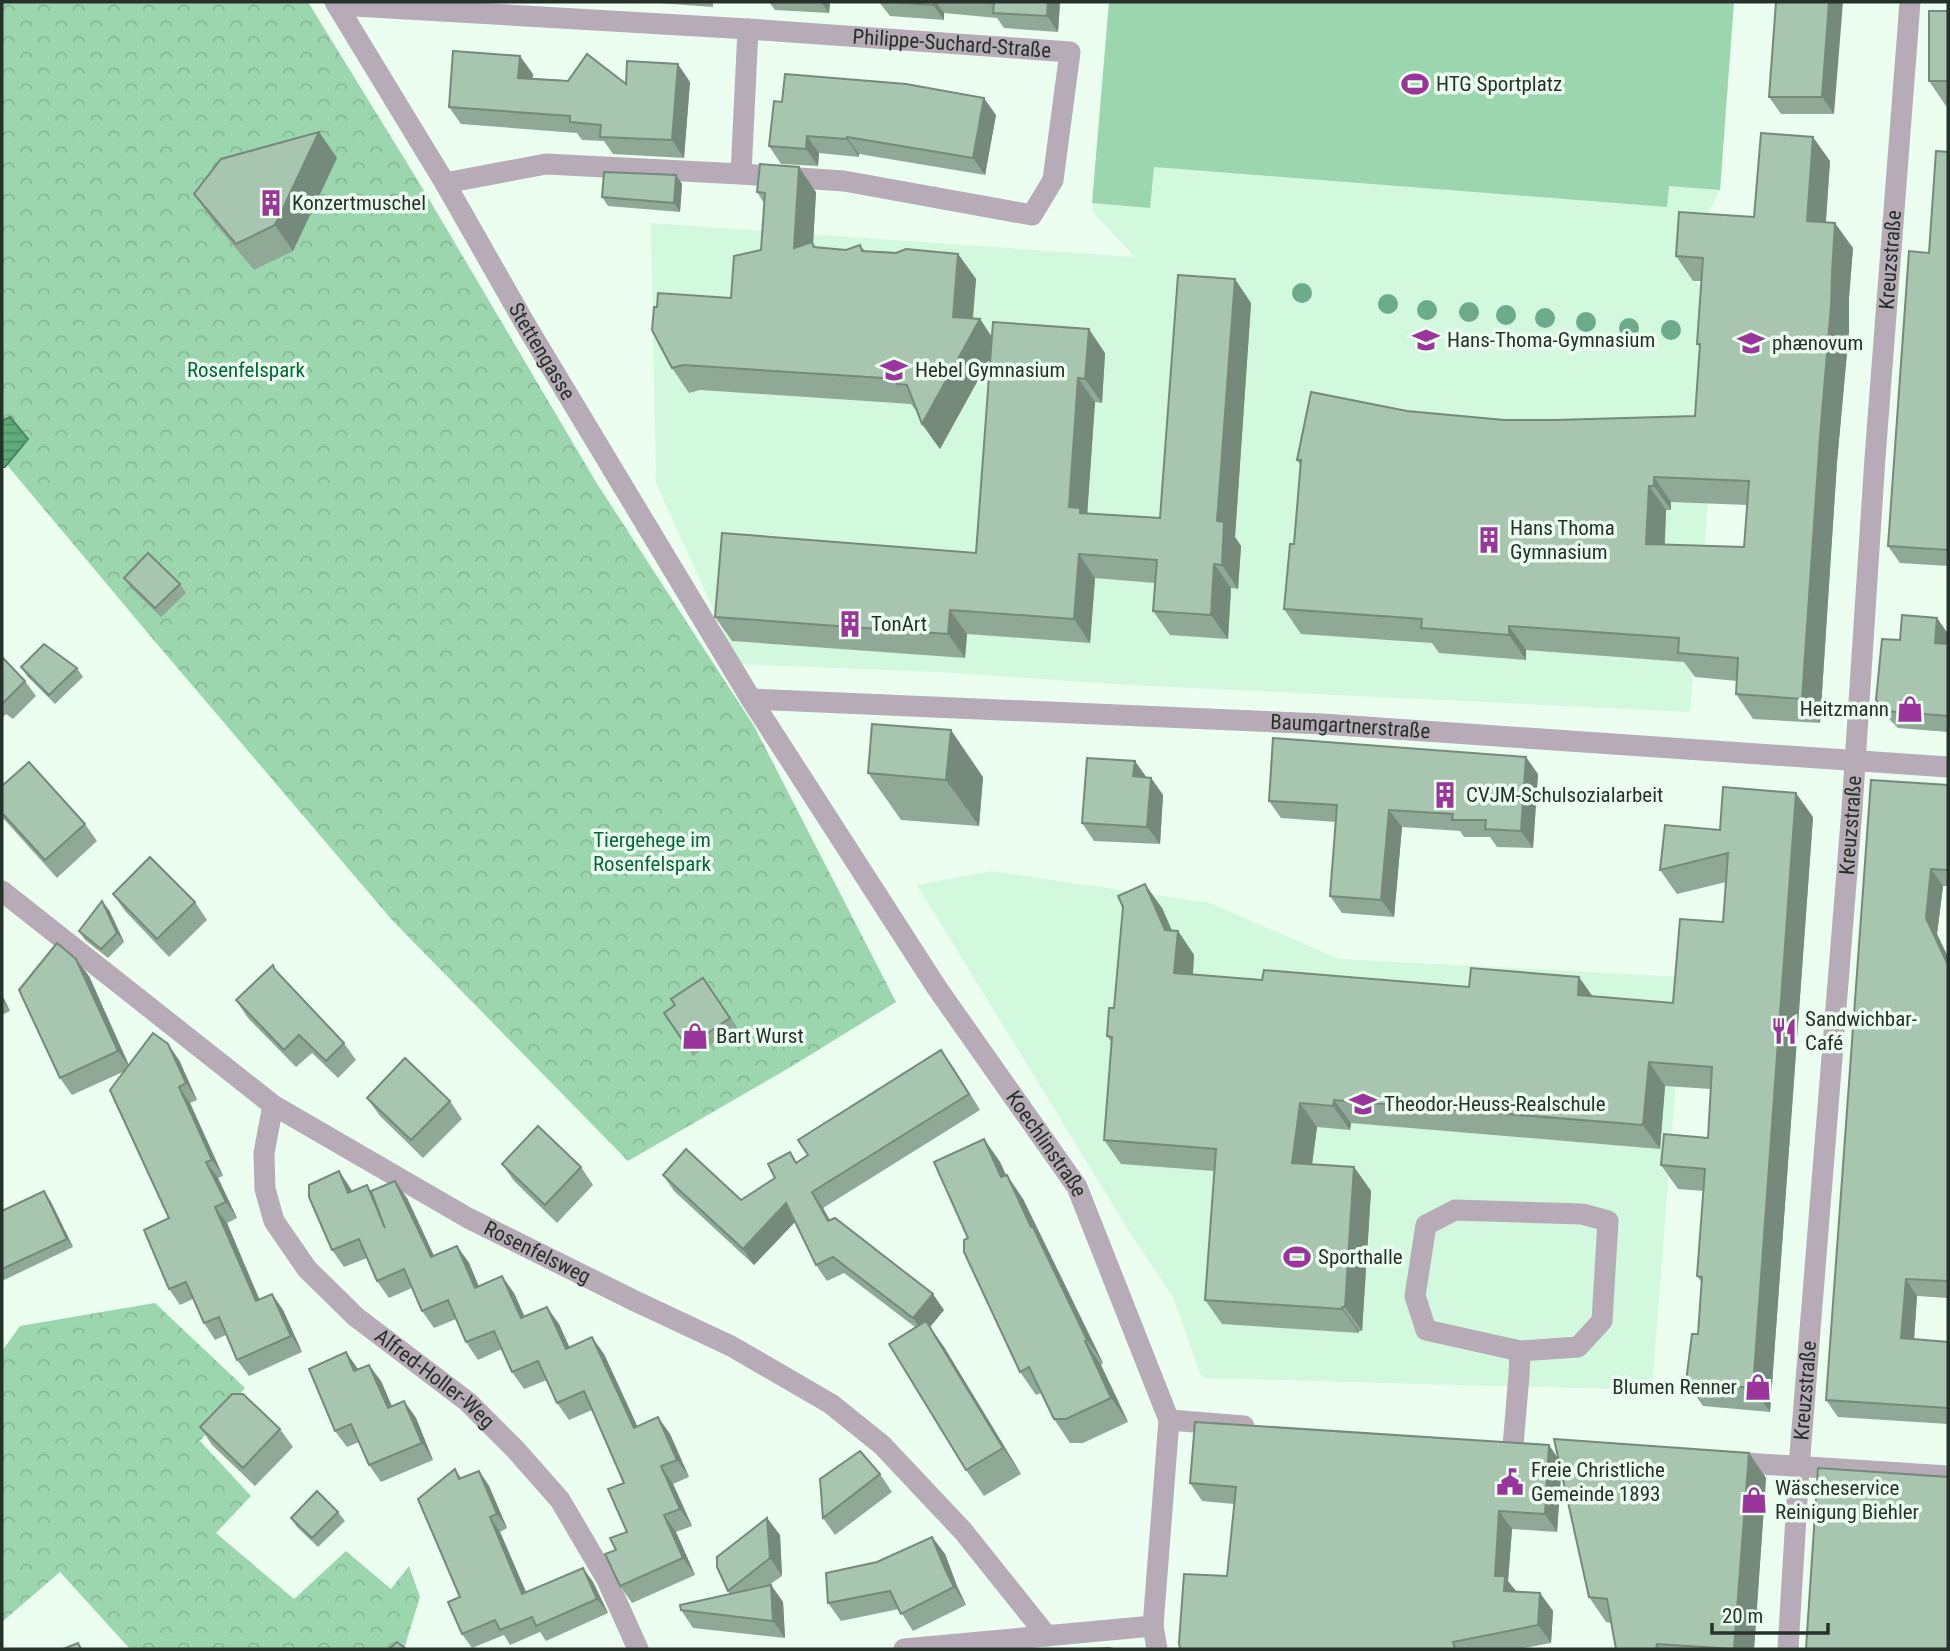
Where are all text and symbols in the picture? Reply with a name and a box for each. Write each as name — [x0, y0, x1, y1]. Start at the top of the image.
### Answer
street label: Philippe-Suchard-Straße — [852, 25, 1052, 63]
sports icon: HTG Sportplatz — [1400, 69, 1430, 99]
place label: HTG Sportplatz — [1436, 72, 1562, 96]
building icon: Konzertmuschel — [256, 188, 286, 218]
place label: Konzertmuschel — [292, 191, 426, 215]
street label: Kreuzstraße — [1874, 209, 1906, 310]
street label: Stettengasse — [504, 299, 580, 404]
school or university icon: Hans-Thoma-Gymnasium — [1411, 325, 1441, 355]
place label: Hans-Thoma-Gymnasium — [1447, 328, 1655, 352]
school or university icon: phænovum — [1736, 328, 1766, 358]
place label: phænovum — [1772, 331, 1863, 355]
school or university icon: Hebel Gymnasium — [879, 355, 909, 385]
park label: Rosenfelspark — [187, 358, 306, 382]
place label: Hebel Gymnasium — [915, 358, 1065, 382]
place label: Hans Thoma Gymnasium — [1510, 516, 1615, 564]
building icon: Hans Thoma Gymnasium — [1474, 525, 1504, 555]
building icon: TonArt — [835, 609, 865, 639]
place label: TonArt — [871, 612, 927, 636]
shop icon: Heitzmann — [1895, 694, 1925, 724]
place label: Heitzmann — [1800, 697, 1889, 721]
street label: Baumgartnerstraße — [1270, 710, 1431, 743]
street label: Kreuzstraße — [1835, 775, 1866, 876]
building icon: CVJM-Schulsozialarbeit — [1430, 780, 1460, 810]
place label: CVJM-Schulsozialarbeit — [1466, 783, 1663, 807]
park label: Tiergehege im Rosenfelspark — [593, 828, 712, 876]
place label: Sandwichbar- Café — [1805, 1007, 1917, 1055]
restaurant icon: Sandwichbar- Café — [1769, 1016, 1799, 1046]
shop icon: Bart Wurst — [680, 1021, 710, 1051]
place label: Bart Wurst — [716, 1024, 804, 1048]
street label: Koechlinstraße — [1001, 1086, 1092, 1200]
school or university icon: Theodor-Heuss-Realschule — [1348, 1089, 1378, 1119]
place label: Theodor-Heuss-Realschule — [1384, 1092, 1606, 1116]
street label: Rosenfelsweg — [480, 1216, 594, 1289]
sports icon: Sporthalle — [1282, 1242, 1312, 1272]
place label: Sporthalle — [1318, 1245, 1403, 1269]
street label: Alfred-Holler-Weg — [370, 1324, 499, 1433]
street label: Kreuzstraße — [1789, 1340, 1821, 1441]
shop icon: Blumen Renner — [1743, 1372, 1773, 1402]
place label: Blumen Renner — [1612, 1375, 1737, 1399]
place label: Freie Christliche Gemeinde 1893 — [1531, 1458, 1665, 1506]
public building icon: Freie Christliche Gemeinde 1893 — [1495, 1467, 1525, 1497]
place label: Wäscheservice Reinigung Biehler — [1775, 1476, 1919, 1524]
shop icon: Wäscheservice Reinigung Biehler — [1739, 1485, 1769, 1515]
scale bar — [1712, 1592, 1828, 1636]
text: 20 m — [1722, 1604, 1763, 1628]

